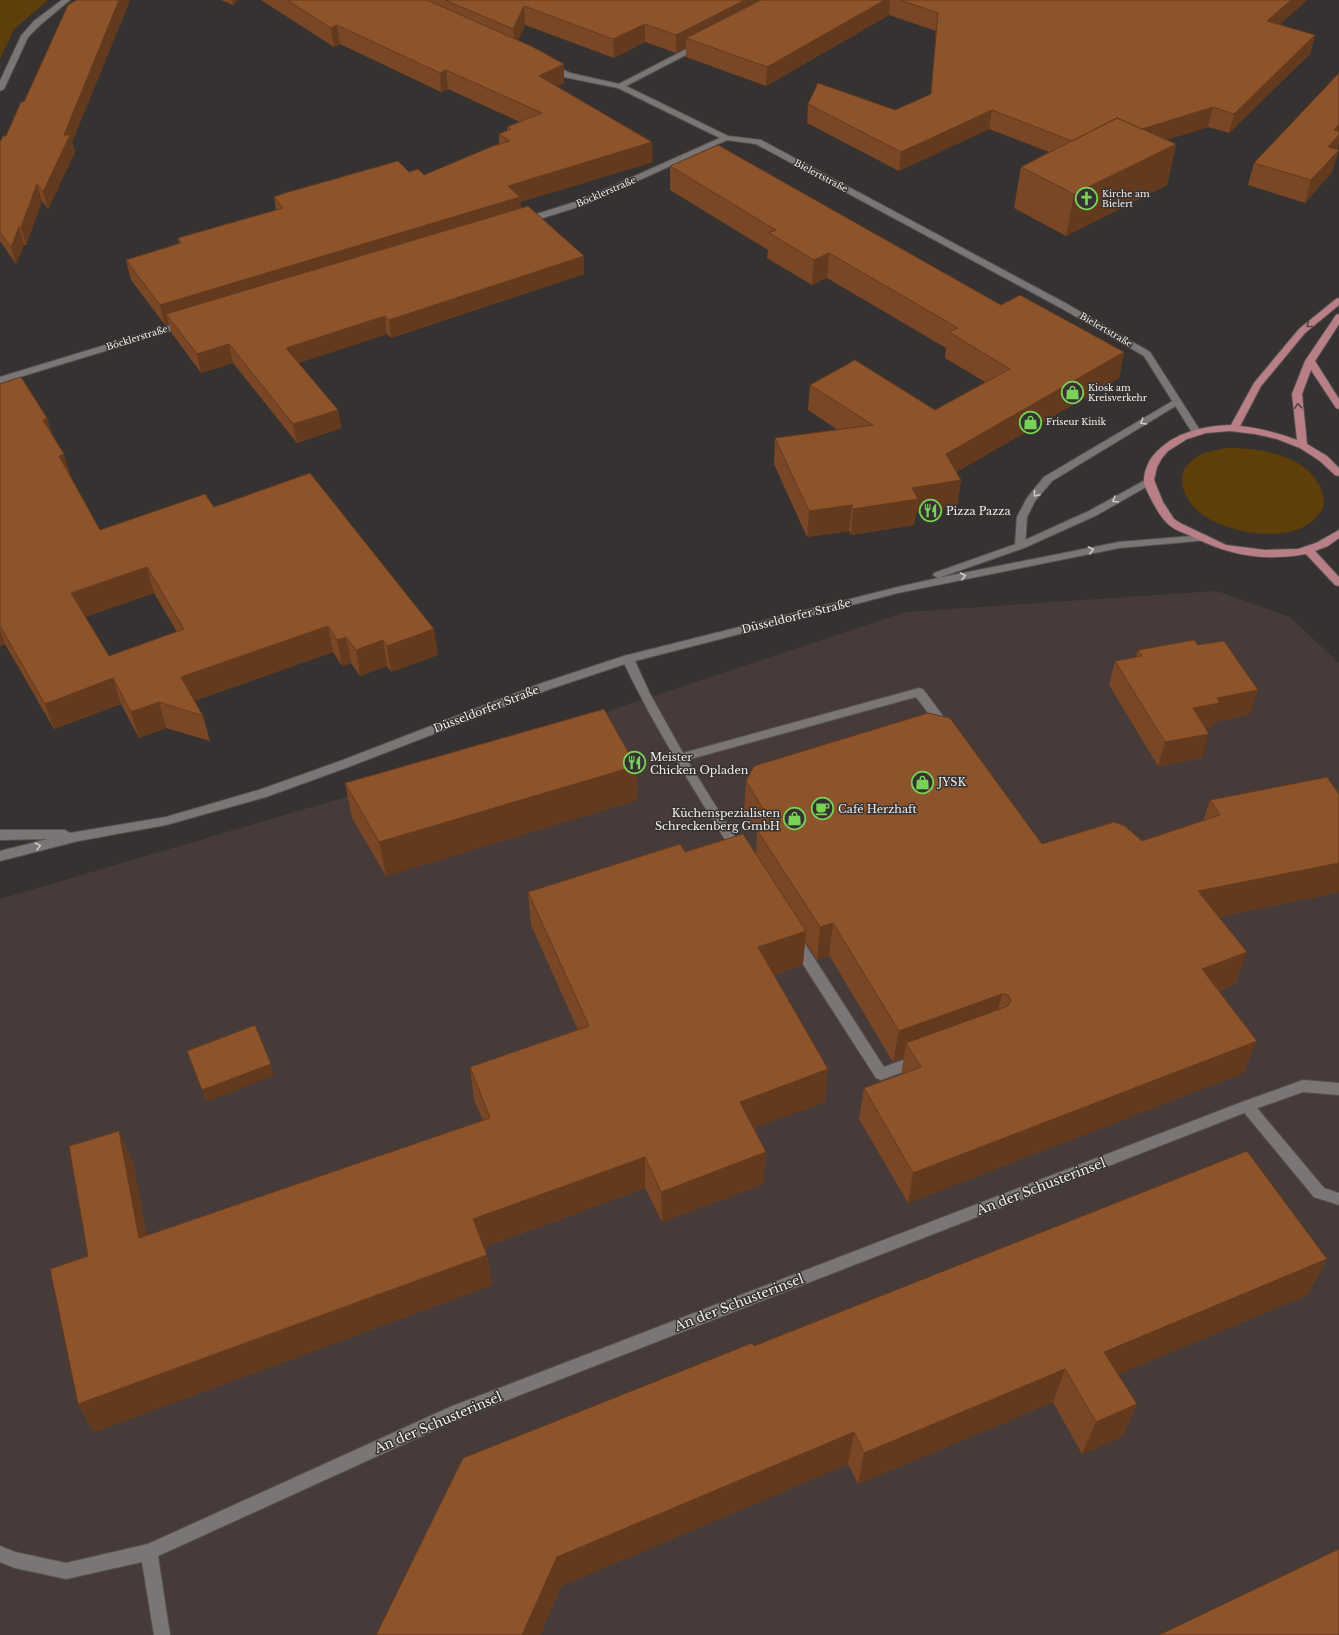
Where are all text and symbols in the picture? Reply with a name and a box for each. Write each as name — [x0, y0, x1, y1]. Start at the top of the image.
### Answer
street label: Bielertstraße — [793, 157, 850, 194]
street label: Böcklerstraße — [574, 174, 637, 209]
church icon: Kirche am Bielert — [1073, 186, 1099, 212]
place label: Kirche am Bielert — [1102, 188, 1150, 209]
street label: Bielertstraße — [1078, 310, 1135, 349]
one-way arrow — [1306, 321, 1313, 328]
street label: Böcklerstraße — [105, 323, 169, 352]
shop icon: Kiosk am Kreisverkehr — [1060, 380, 1086, 406]
place label: Kiosk am Kreisverkehr — [1088, 382, 1148, 403]
one-way arrow — [1294, 403, 1303, 409]
shop icon: Friseur Kinik — [1017, 409, 1043, 435]
place label: Friseur Kinik — [1046, 416, 1107, 427]
one-way arrow — [1140, 417, 1147, 425]
one-way arrow — [1033, 489, 1040, 497]
one-way arrow — [1112, 496, 1119, 503]
restaurant icon: Pizza Pazza — [918, 498, 944, 524]
place label: Pizza Pazza — [946, 504, 1011, 518]
one-way arrow — [1088, 547, 1094, 555]
one-way arrow — [960, 573, 966, 581]
street label: Düsseldorfer Straße — [740, 596, 852, 636]
street label: Düsseldorfer Straße — [431, 682, 541, 736]
restaurant icon: Meister Chicken Opladen — [622, 750, 648, 776]
place label: Meister Chicken Opladen — [650, 750, 749, 777]
shop icon: JYSK — [910, 769, 936, 795]
place label: JYSK — [936, 775, 966, 789]
cafe icon: Café Herzhaft — [810, 796, 836, 822]
place label: Café Herzhaft — [838, 802, 918, 816]
place label: Küchenspezialisten Schreckenberg GmbH — [655, 806, 780, 833]
shop icon: Küchenspezialisten Schreckenberg GmbH — [782, 806, 808, 832]
one-way arrow — [35, 843, 41, 851]
street label: An der Schusterinsel — [973, 1154, 1108, 1219]
street label: An der Schusterinsel — [671, 1270, 806, 1335]
street label: An der Schusterinsel — [371, 1388, 505, 1457]

